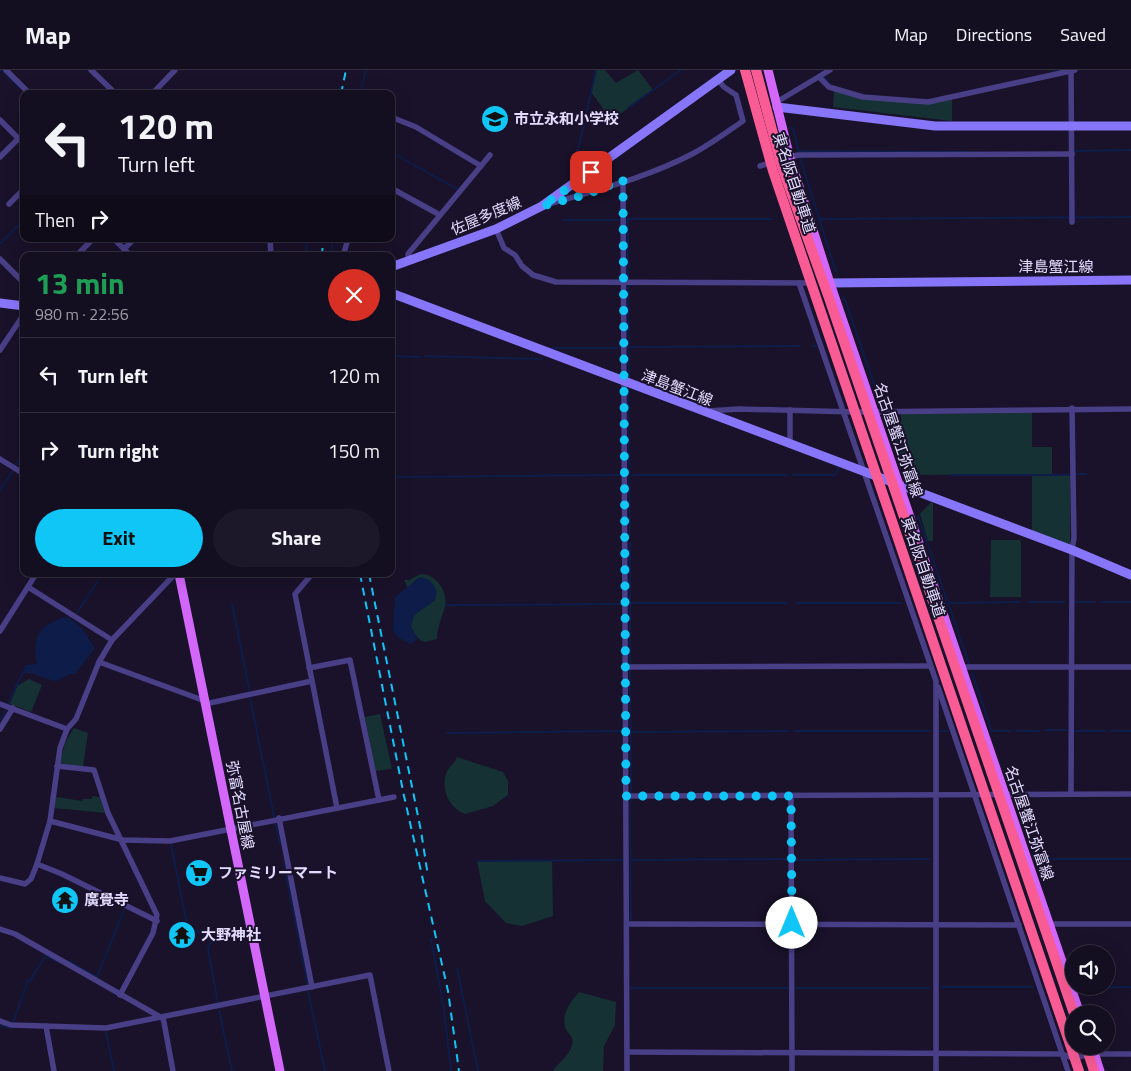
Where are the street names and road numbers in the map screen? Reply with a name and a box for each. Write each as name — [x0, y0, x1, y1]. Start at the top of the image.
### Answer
street label: 東名阪自動車道 — [767, 129, 822, 236]
street label: 佐屋多度線 — [447, 190, 525, 241]
street label: 津島蟹江線 — [1018, 255, 1094, 278]
street label: 津島蟹江線 — [638, 363, 716, 412]
street label: 名古屋蟹江弥富線 — [868, 379, 929, 500]
street label: 東名阪自動車道 — [896, 513, 951, 620]
street label: 弥富名古屋線 — [221, 759, 260, 851]
street label: 名古屋蟹江弥富線 — [999, 762, 1060, 883]

